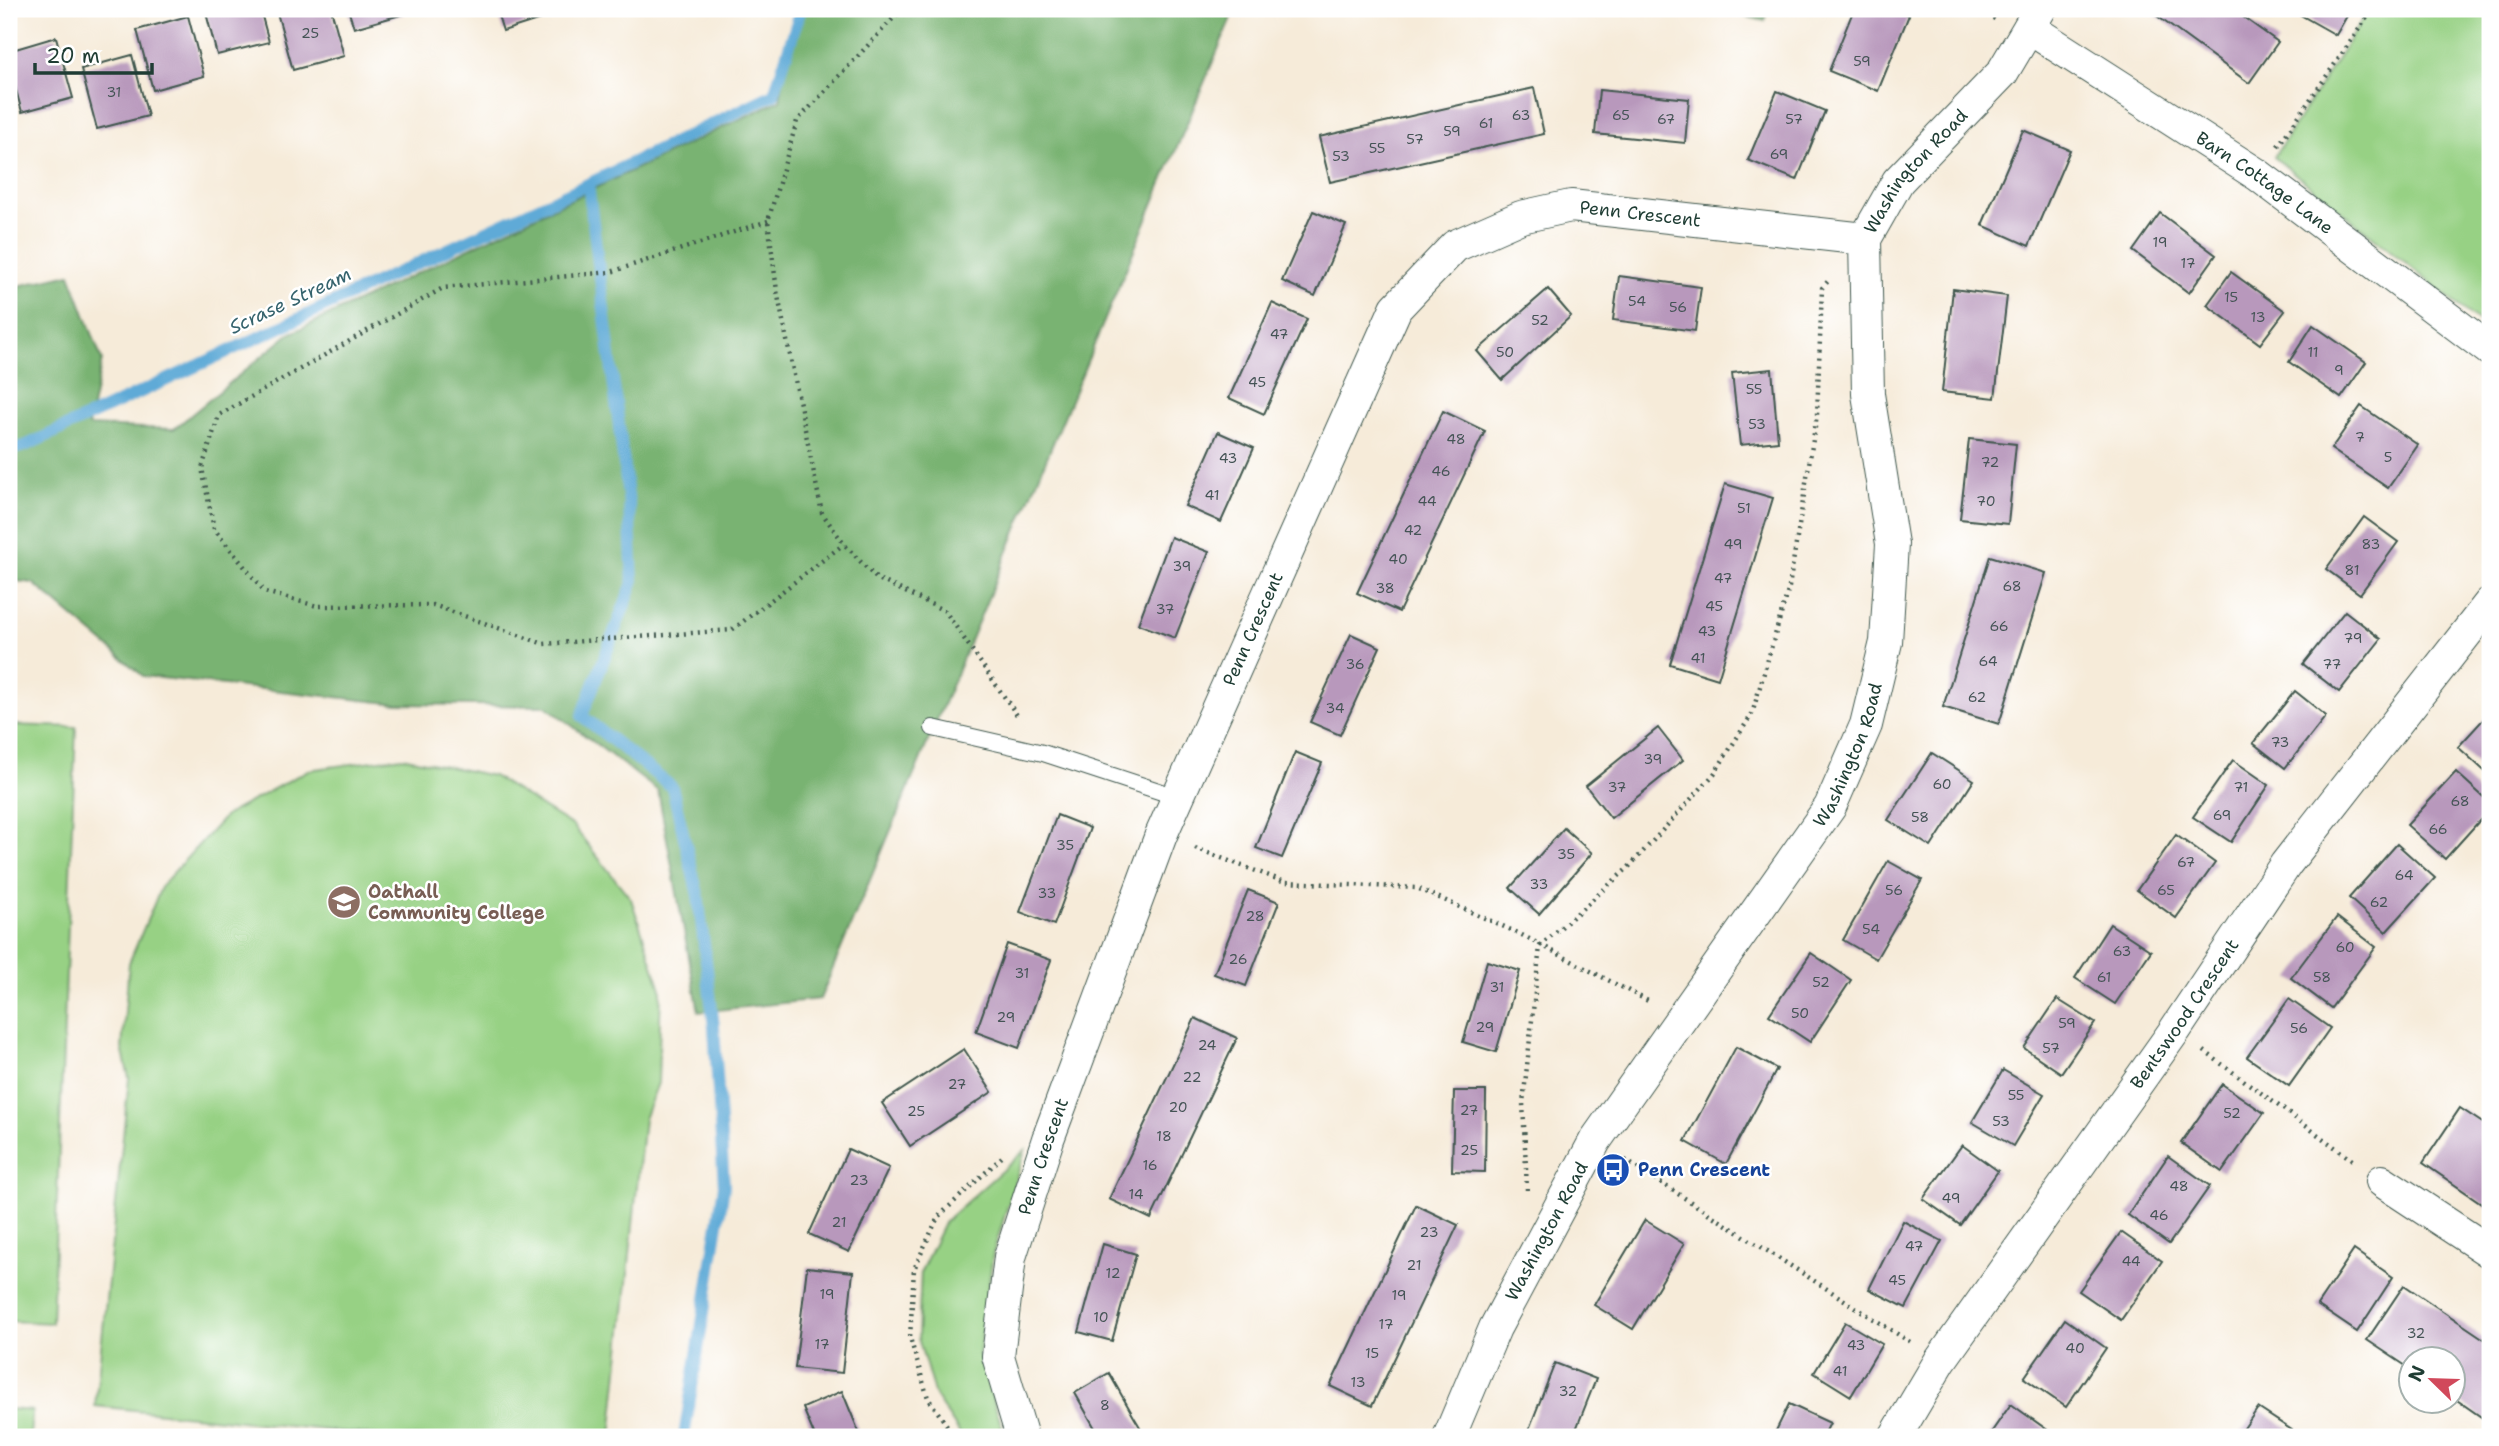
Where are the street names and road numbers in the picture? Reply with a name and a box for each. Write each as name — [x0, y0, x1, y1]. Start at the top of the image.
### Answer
street label: Washington Road — [1858, 104, 1973, 238]
street label: Barn Cottage Lane — [2191, 126, 2338, 240]
street label: Penn Crescent — [1578, 195, 1702, 233]
street label: Penn Crescent — [1217, 568, 1289, 690]
street label: Washington Road — [1807, 680, 1888, 832]
street label: Bentswood Crescent — [2125, 934, 2245, 1094]
street label: Penn Crescent — [1012, 1095, 1074, 1218]
street label: Washington Road — [1500, 1157, 1594, 1305]

